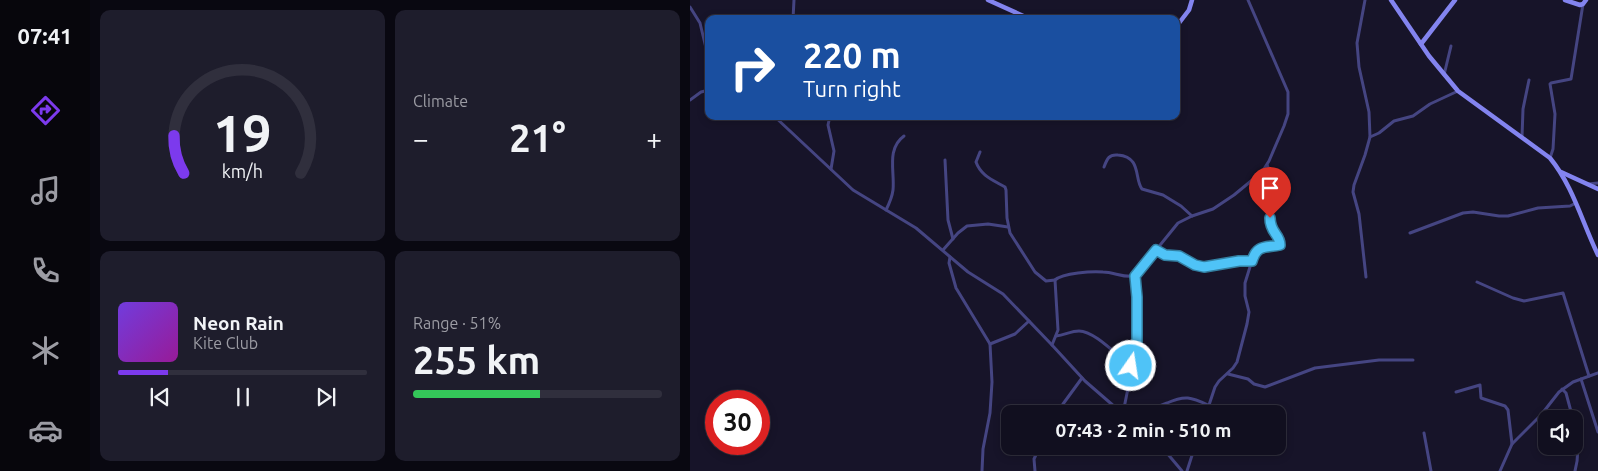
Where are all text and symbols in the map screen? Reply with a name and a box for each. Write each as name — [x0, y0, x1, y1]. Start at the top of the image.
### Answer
text: 07:41 — [17, 23, 73, 48]
icon: right — [720, 35, 785, 100]
text: 220 m — [803, 35, 901, 75]
text: Turn right — [803, 76, 901, 101]
text: Climate — [413, 92, 468, 110]
icon: directions — [28, 93, 63, 128]
text: 19 — [213, 104, 272, 162]
text: 21° — [509, 117, 566, 159]
text: − — [413, 123, 429, 154]
text: + — [646, 123, 662, 154]
text: km/h — [222, 161, 263, 181]
pin — [1249, 167, 1291, 218]
icon: music — [28, 173, 63, 208]
icon: arrive — [1256, 174, 1284, 202]
icon: phone — [28, 253, 63, 288]
text: Neon Rain — [193, 312, 284, 334]
text: Range · 51% — [413, 314, 501, 332]
icon: climate — [28, 333, 63, 368]
text: Kite Club — [193, 334, 258, 352]
text: 255 km — [413, 339, 540, 381]
position arrow — [1104, 339, 1156, 391]
icon: previous — [146, 383, 174, 411]
icon: pause — [229, 383, 257, 411]
icon: next — [312, 383, 340, 411]
speed limit sign: 30 — [705, 390, 770, 455]
map controls — [1538, 410, 1583, 455]
button: sound — [1538, 410, 1583, 455]
icon: car — [28, 413, 63, 448]
text: 07:43 · 2 min · 510 m — [1056, 419, 1231, 441]

